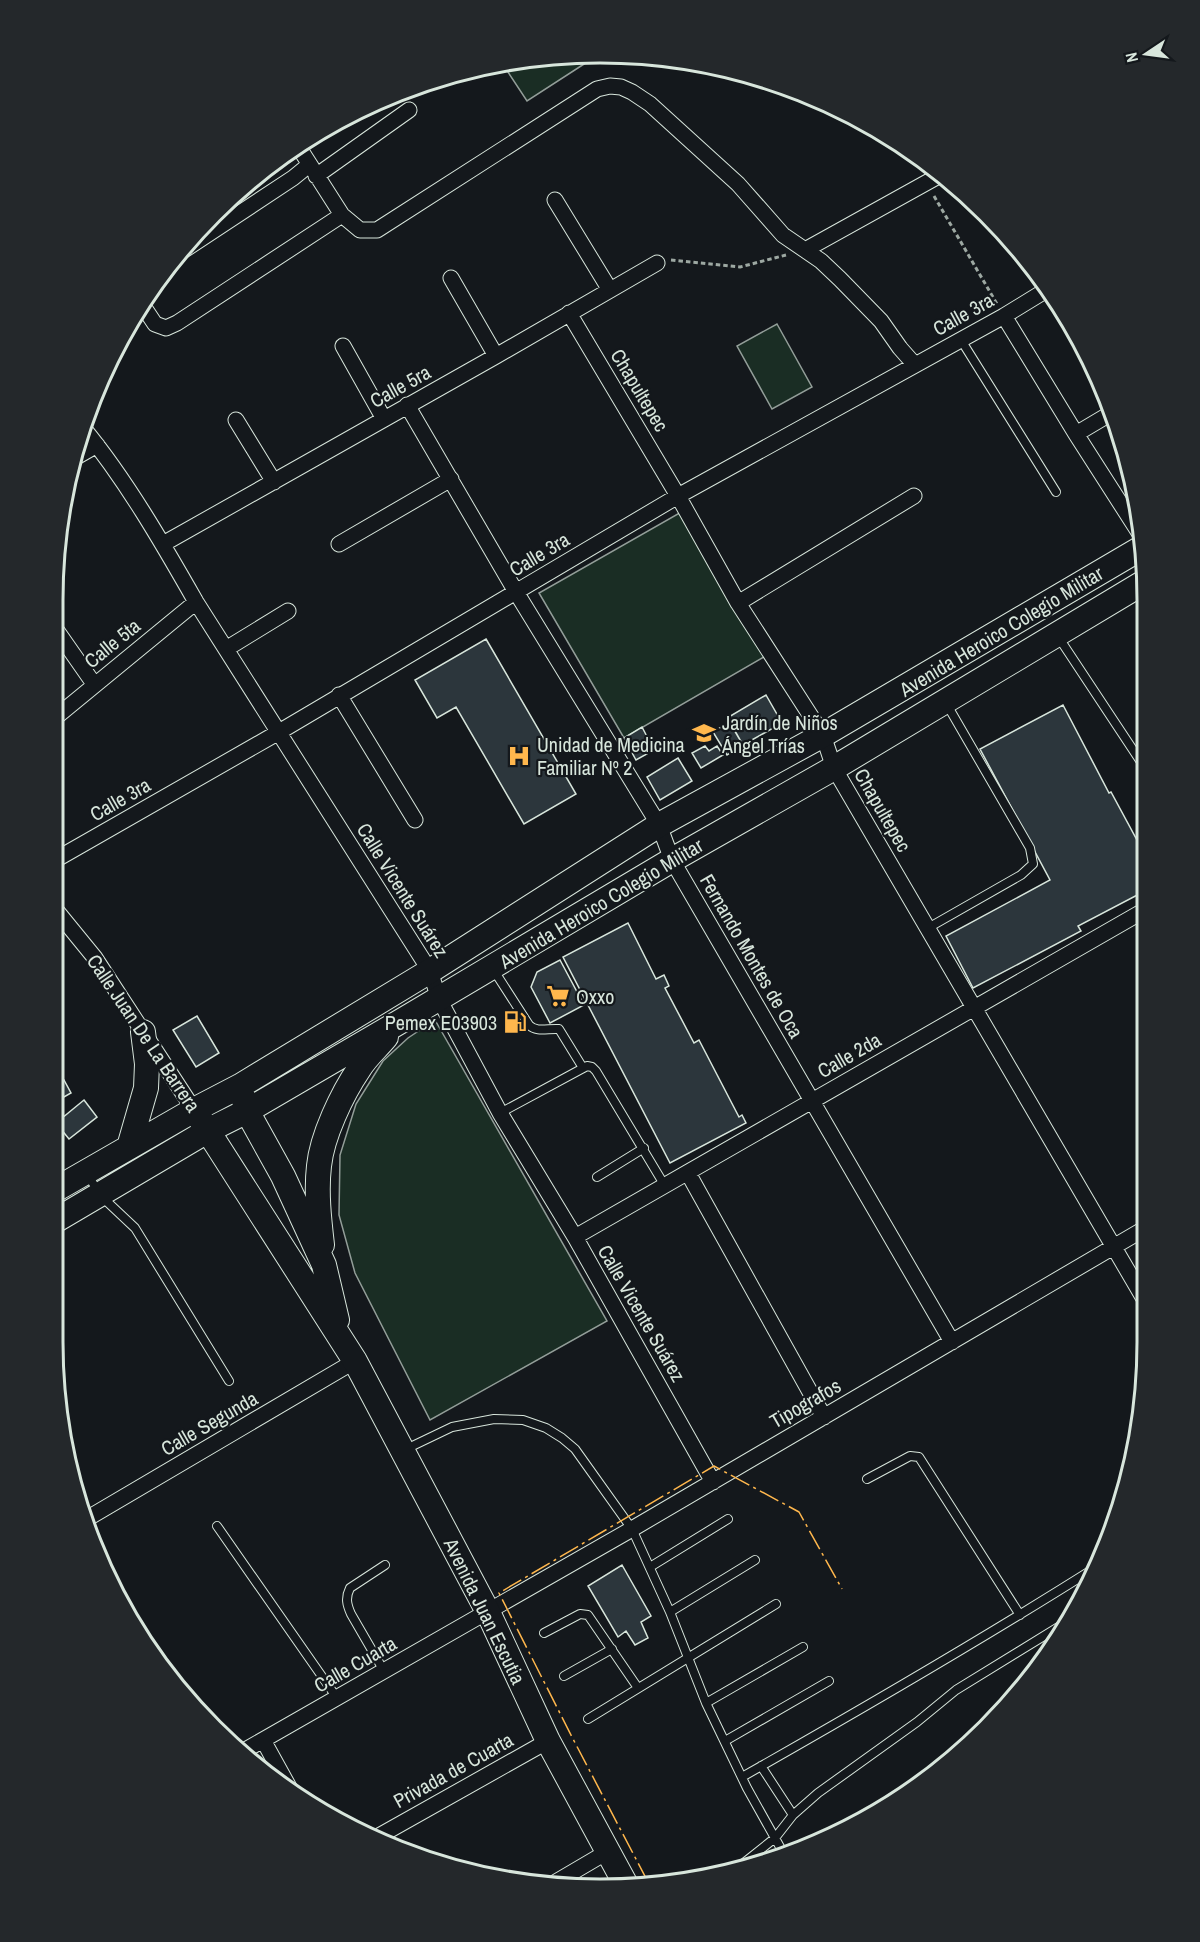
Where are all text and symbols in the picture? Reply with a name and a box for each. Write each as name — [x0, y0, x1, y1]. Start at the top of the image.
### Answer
north arrow — [1116, 24, 1176, 84]
text: N — [1120, 50, 1143, 64]
street label: Calle 3ra — [928, 286, 998, 342]
street label: Chapultepec — [605, 344, 675, 436]
street label: Calle 5ra — [365, 358, 435, 414]
street label: Calle 3ra — [504, 526, 574, 582]
street label: Avenida Heroico Colegio Militar — [893, 559, 1108, 703]
street label: Calle 5ta — [78, 612, 146, 674]
place label: Jardín de Niños Ángel Trías — [721, 709, 838, 759]
school or university icon: Jardín de Niños Ángel Trías — [691, 720, 717, 746]
place label: Unidad de Medicina Familiar Nº 2 — [537, 731, 685, 781]
hospital icon: Unidad de Medicina Familiar Nº 2 — [506, 743, 532, 769]
street label: Chapultepec — [848, 763, 918, 857]
street label: Calle 3ra — [85, 771, 155, 827]
street label: Calle Vicente Suárez — [351, 818, 455, 962]
street label: Avenida Heroico Colegio Militar — [493, 831, 708, 975]
street label: Fernando Montes de Oca — [694, 869, 810, 1043]
street label: Calle Juan De La Barrera — [81, 949, 207, 1117]
supermarket icon: Oxxo — [545, 983, 571, 1009]
place label: Oxxo — [576, 983, 614, 1010]
place label: Pemex E03903 — [385, 1009, 497, 1036]
fuel station icon: Pemex E03903 — [502, 1009, 528, 1035]
street label: Calle 2da — [812, 1026, 886, 1084]
street label: Calle Vicente Suárez — [592, 1240, 692, 1386]
street label: Tipografos — [764, 1372, 846, 1434]
street label: Calle Segunda — [156, 1384, 262, 1462]
street label: Avenida Juan Escutia — [438, 1533, 532, 1688]
street label: Calle Cuarta — [309, 1630, 401, 1698]
street label: Privada de Cuarta — [388, 1726, 518, 1814]

